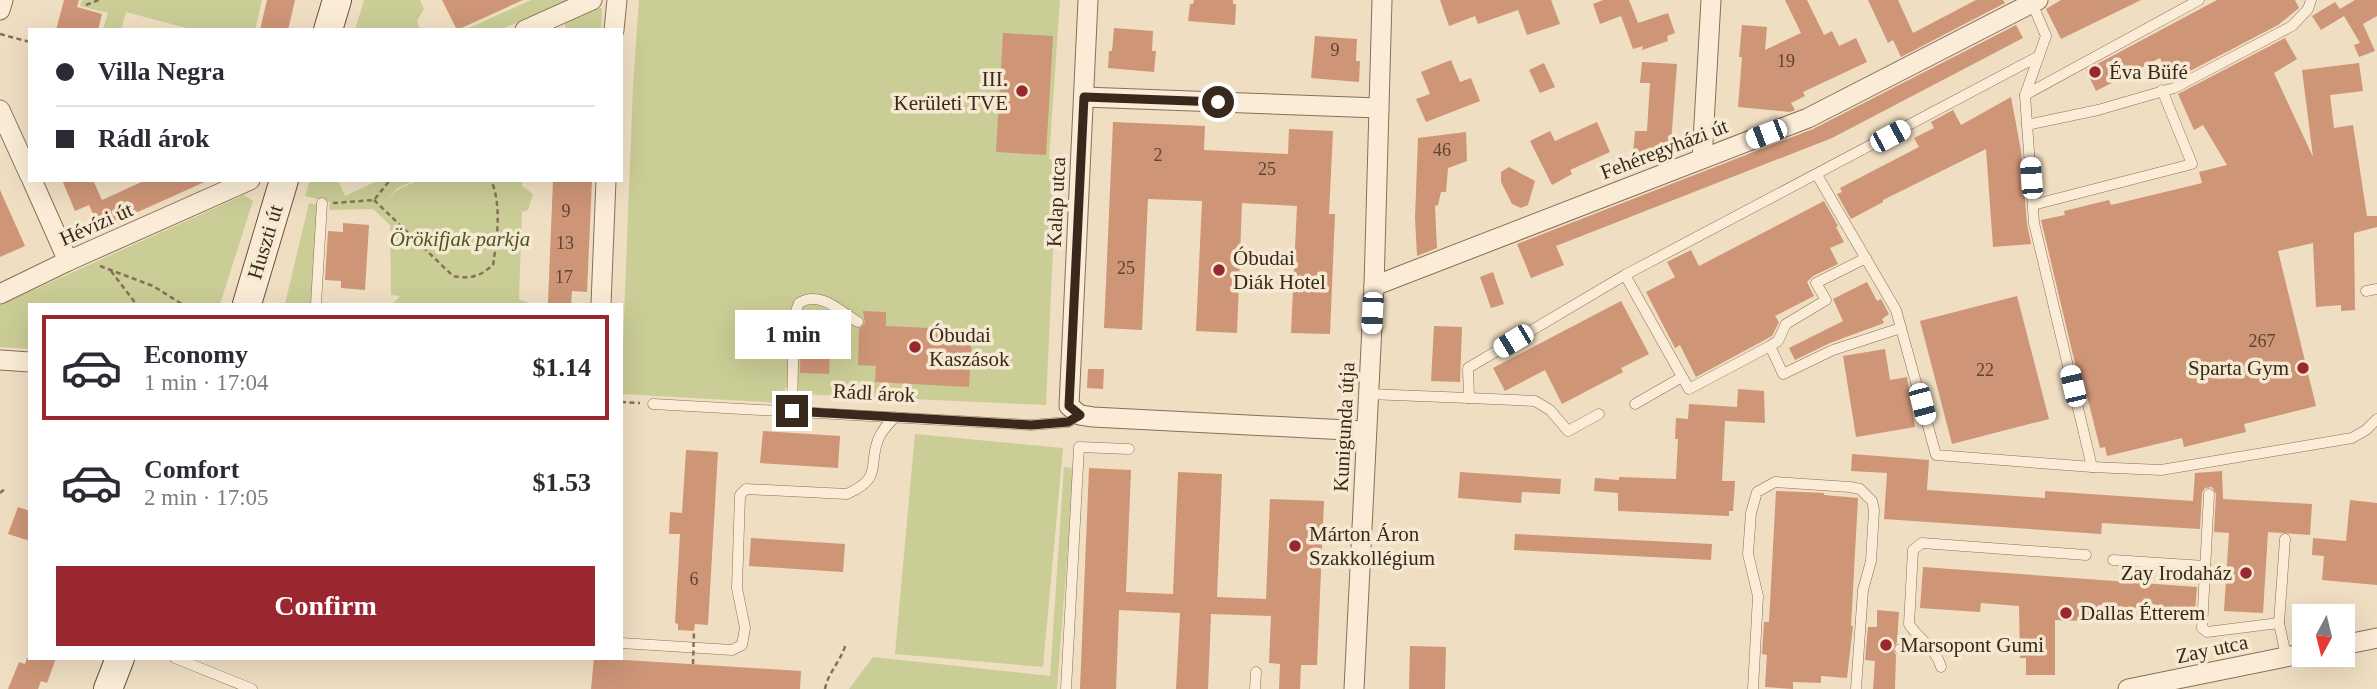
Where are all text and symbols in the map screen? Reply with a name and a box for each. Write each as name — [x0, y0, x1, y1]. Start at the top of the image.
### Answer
house number: 9 — [1331, 40, 1340, 60]
house number: 19 — [1777, 51, 1795, 71]
text: Villa Negra — [98, 57, 225, 86]
place label: Éva Büfé — [2109, 60, 2188, 84]
marker: Éva Büfé — [2087, 64, 2103, 80]
place label: III. Kerületi TVE — [894, 67, 1008, 115]
marker: III. Kerületi TVE — [1014, 83, 1030, 99]
route start — [1202, 86, 1234, 118]
street label: Fehéregyházi út — [1597, 114, 1731, 184]
car — [1743, 117, 1790, 151]
car — [1867, 117, 1914, 155]
text: Rádl árok — [98, 124, 210, 153]
house number: 46 — [1433, 140, 1451, 160]
house number: 2 — [1154, 145, 1163, 165]
street label: Kalap utca — [1042, 156, 1070, 248]
car — [2020, 156, 2043, 200]
house number: 25 — [1258, 159, 1276, 179]
street label: Hévízi út — [56, 197, 136, 251]
house number: 9 — [562, 201, 571, 221]
street label: Huszti út — [242, 202, 288, 282]
park label: Örökifjak parkja — [390, 227, 530, 251]
house number: 13 — [556, 233, 574, 253]
place label: Óbudai Diák Hotel — [1233, 246, 1326, 294]
house number: 25 — [1117, 258, 1135, 278]
marker: Óbudai Diák Hotel — [1211, 262, 1227, 278]
house number: 17 — [555, 267, 573, 287]
car — [1361, 291, 1384, 335]
callout: 1 min — [734, 310, 850, 358]
car — [1490, 321, 1537, 361]
text: 1 min — [765, 322, 821, 347]
place label: Óbudai Kaszások — [929, 323, 1010, 371]
house number: 267 — [2249, 331, 2276, 351]
icon: car — [60, 336, 123, 399]
marker: Óbudai Kaszások — [907, 339, 923, 355]
text: Economy — [144, 340, 248, 369]
text: $1.14 — [533, 353, 591, 382]
place label: Sparta Gym — [2188, 356, 2289, 380]
house number: 22 — [1976, 360, 1994, 380]
marker: Sparta Gym — [2295, 360, 2311, 376]
street label: Kunigunda útja — [1329, 361, 1359, 493]
car — [2059, 363, 2088, 409]
text: 1 min · 17:04 — [144, 370, 269, 395]
street label: Rádl árok — [832, 379, 916, 407]
car — [1907, 381, 1938, 427]
route end — [776, 395, 808, 427]
icon: car — [60, 451, 123, 514]
text: Comfort — [144, 455, 239, 484]
text: $1.53 — [533, 468, 591, 497]
text: 2 min · 17:05 — [144, 485, 269, 510]
place label: Márton Áron Szakkollégium — [1309, 522, 1435, 570]
marker: Márton Áron Szakkollégium — [1287, 538, 1303, 554]
place label: Zay Irodaház — [2121, 561, 2232, 585]
marker: Zay Irodaház — [2238, 565, 2254, 581]
button: Confirm — [56, 566, 595, 646]
house number: 6 — [690, 569, 699, 589]
place label: Dallas Étterem — [2080, 601, 2205, 625]
north arrow — [2292, 604, 2356, 667]
map controls — [2292, 604, 2355, 667]
marker: Dallas Étterem — [2058, 605, 2074, 621]
street label: Zay utca — [2174, 630, 2251, 668]
place label: Marsopont Gumi — [1900, 633, 2044, 657]
marker: Marsopont Gumi — [1878, 637, 1894, 653]

